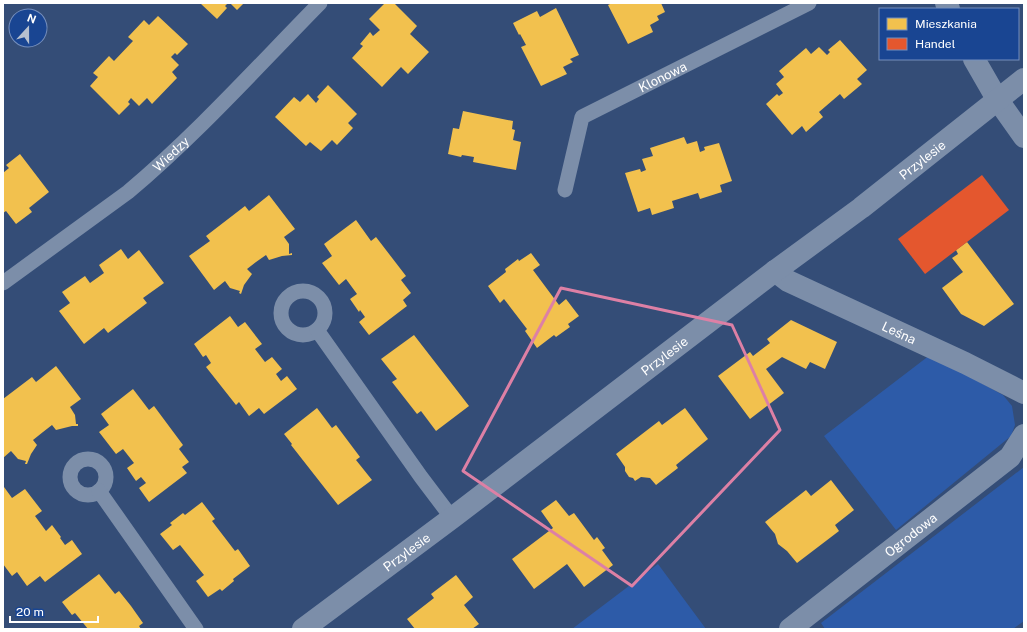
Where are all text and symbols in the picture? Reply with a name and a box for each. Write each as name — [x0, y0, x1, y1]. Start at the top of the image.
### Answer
north arrow — [8, 8, 48, 48]
legend — [879, 8, 1019, 60]
text: N — [25, 12, 38, 26]
text: Mieszkania — [915, 17, 977, 31]
text: Handel — [915, 37, 956, 51]
street label: Klonowa — [636, 58, 689, 95]
street label: Wiedzy — [150, 133, 192, 174]
street label: Przylesie — [896, 137, 948, 182]
street label: Leśna — [880, 318, 919, 347]
street label: Przylesie — [638, 333, 691, 378]
street label: Ogrodowa — [881, 510, 940, 560]
street label: Przylesie — [380, 530, 433, 574]
scale bar — [10, 598, 98, 624]
text: 20 m — [16, 605, 44, 619]

